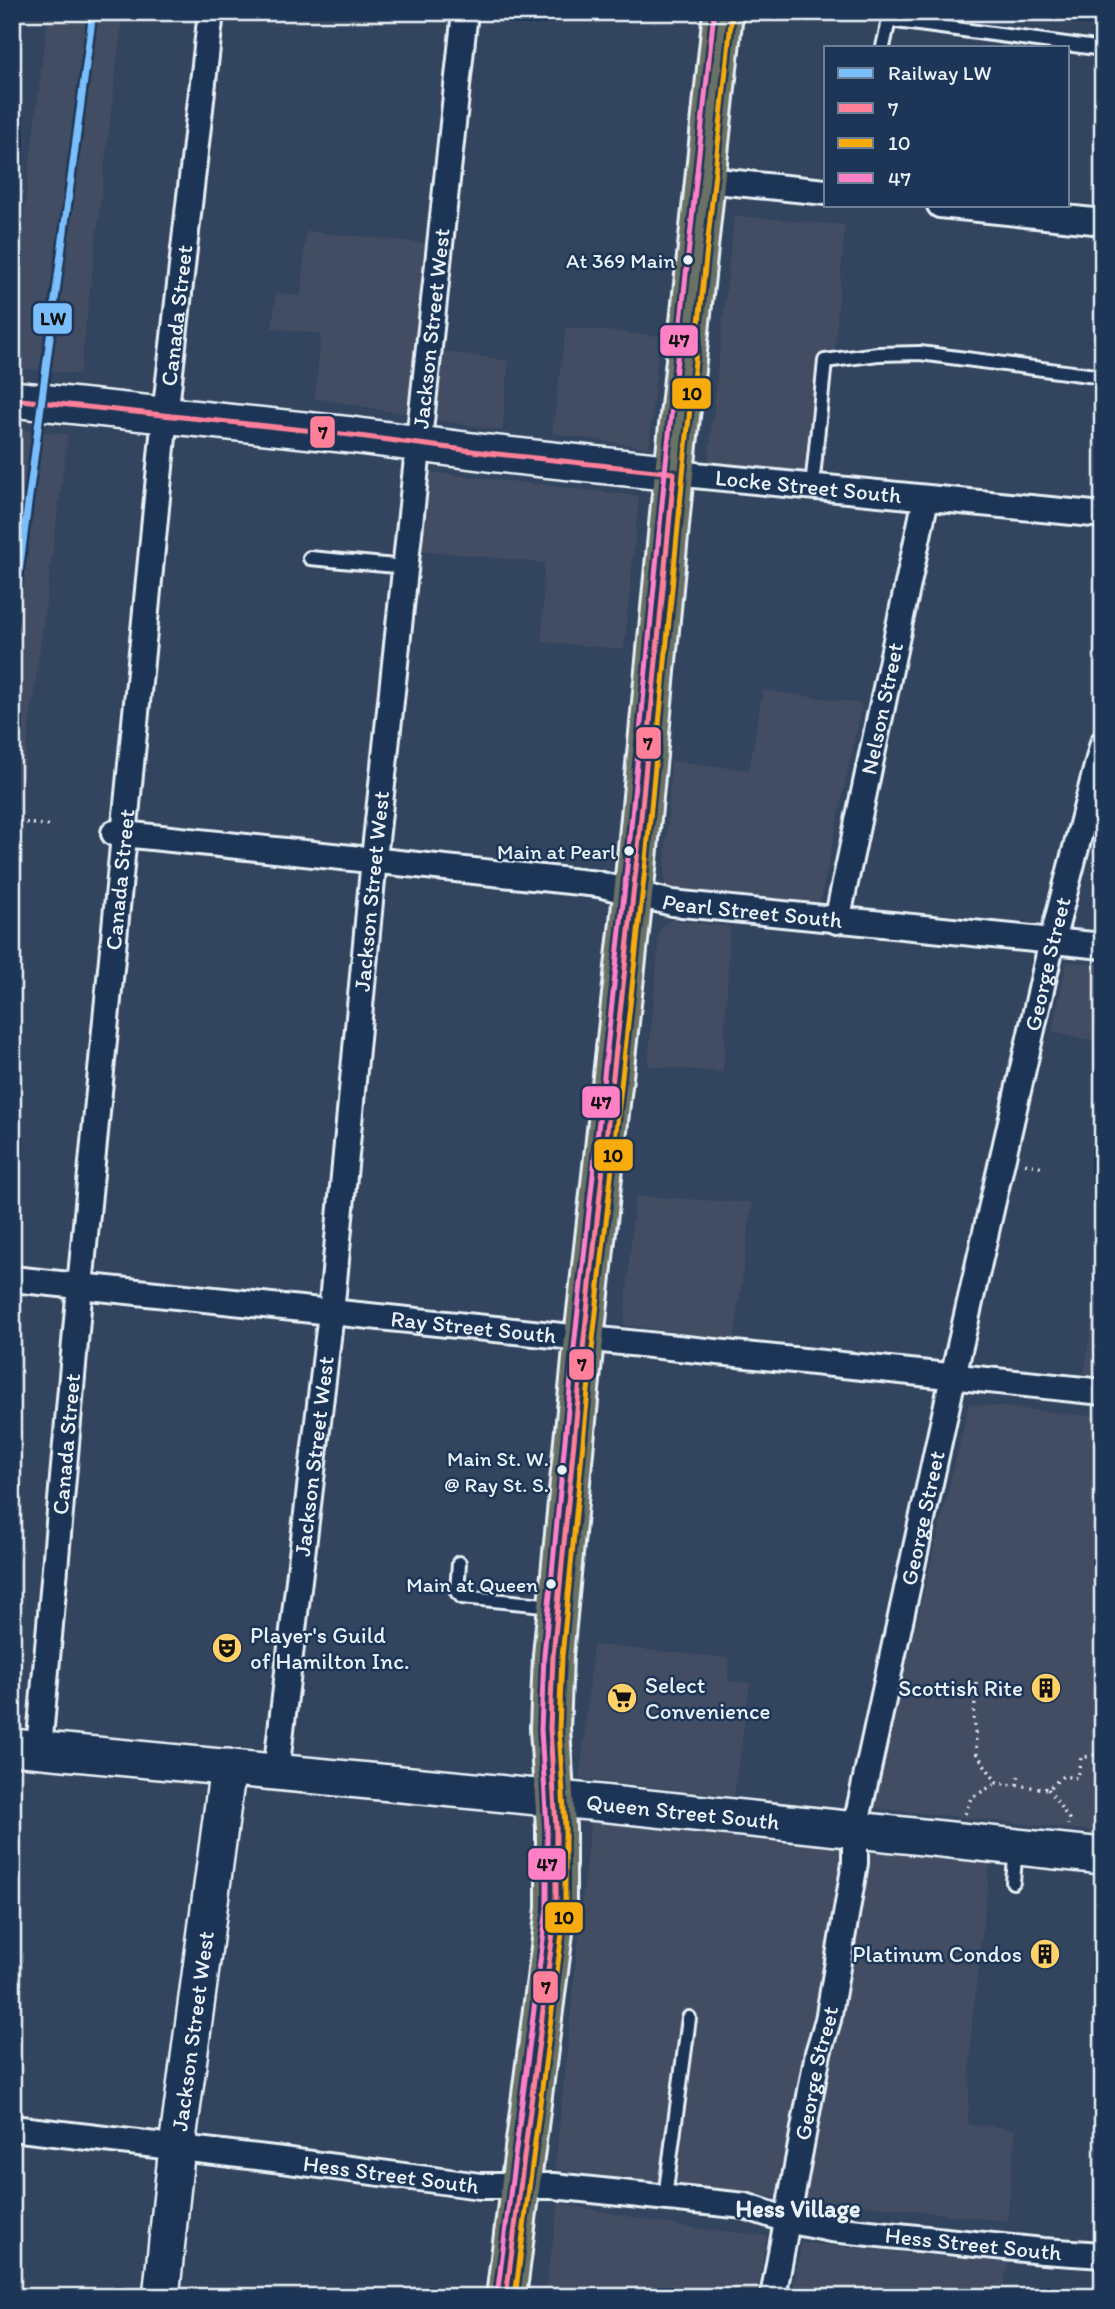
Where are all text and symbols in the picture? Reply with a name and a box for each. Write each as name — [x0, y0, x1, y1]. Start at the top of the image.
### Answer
legend — [824, 46, 1070, 206]
text: Railway LW — [888, 60, 991, 85]
text: 7 — [888, 96, 898, 121]
text: 10 — [888, 130, 911, 155]
text: 47 — [888, 166, 911, 191]
street label: Jackson Street West — [406, 226, 456, 430]
street label: Canada Street — [154, 243, 198, 388]
place label: At 369 Main — [566, 248, 675, 273]
marker: At 369 Main — [681, 253, 695, 267]
line badge: LW — [32, 302, 73, 335]
text: LW — [40, 307, 67, 330]
line badge: 47 — [659, 324, 699, 357]
text: 47 — [669, 329, 690, 352]
line badge: 10 — [671, 377, 712, 410]
text: 10 — [682, 382, 703, 405]
line badge: 7 — [309, 415, 336, 449]
text: 7 — [317, 421, 328, 444]
street label: Locke Street South — [714, 463, 903, 509]
street label: Nelson Street — [854, 640, 909, 777]
line badge: 7 — [635, 726, 662, 760]
text: 7 — [642, 732, 653, 755]
street label: Jackson Street West — [348, 789, 395, 993]
street label: Canada Street — [99, 807, 141, 952]
place label: Main at Pearl — [497, 839, 616, 864]
marker: Main at Pearl — [622, 844, 636, 858]
street label: Pearl Street South — [660, 887, 844, 934]
street label: George Street — [1018, 894, 1077, 1034]
line badge: 47 — [581, 1085, 621, 1119]
text: 47 — [591, 1091, 612, 1114]
line badge: 10 — [593, 1138, 634, 1172]
text: 10 — [603, 1144, 624, 1167]
street label: Ray Street South — [389, 1304, 558, 1349]
line badge: 7 — [568, 1348, 595, 1381]
text: 7 — [576, 1353, 587, 1376]
street label: Jackson Street West — [288, 1354, 340, 1558]
street label: Canada Street — [46, 1372, 86, 1516]
place label: Main St. W. @ Ray St. S. — [444, 1446, 549, 1497]
street label: George Street — [894, 1448, 951, 1588]
marker: Main St. W. @ Ray St. S. — [555, 1463, 569, 1477]
place label: Main at Queen — [406, 1572, 538, 1597]
marker: Main at Queen — [544, 1577, 558, 1591]
place label: Player's Guild of Hamilton Inc. — [250, 1621, 410, 1675]
theatre icon: Player's Guild of Hamilton Inc. — [210, 1631, 244, 1665]
place label: Select Convenience — [645, 1671, 770, 1725]
building icon: Scottish Rite — [1029, 1671, 1063, 1705]
place label: Scottish Rite — [898, 1674, 1023, 1702]
supermarket icon: Select Convenience — [605, 1681, 639, 1715]
street label: Queen Street South — [585, 1788, 781, 1836]
line badge: 47 — [527, 1847, 567, 1881]
text: 47 — [537, 1853, 558, 1876]
line badge: 10 — [544, 1901, 584, 1934]
text: 10 — [554, 1906, 575, 1929]
street label: Jackson Street West — [165, 1929, 220, 2133]
building icon: Platinum Condos — [1028, 1937, 1062, 1971]
place label: Platinum Condos — [852, 1940, 1022, 1968]
line badge: 7 — [532, 1970, 559, 2004]
text: 7 — [540, 1976, 551, 1999]
street label: George Street — [788, 2004, 844, 2143]
street label: Hess Street South — [301, 2149, 482, 2200]
district label: Hess Village — [736, 2194, 860, 2224]
street label: Hess Street South — [884, 2221, 1063, 2266]

